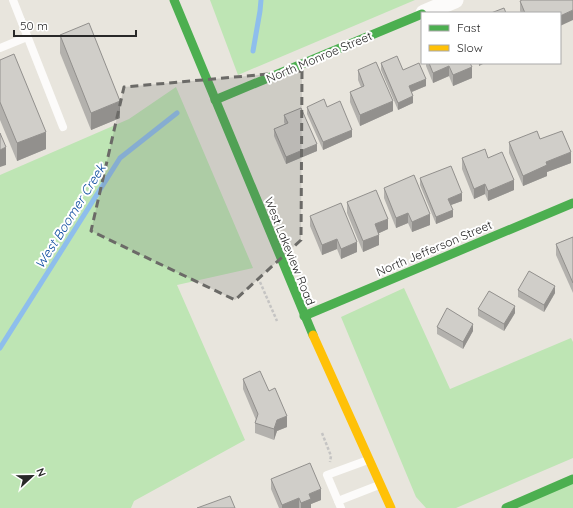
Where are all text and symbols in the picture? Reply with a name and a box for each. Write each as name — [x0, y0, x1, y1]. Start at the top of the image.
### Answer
scale bar — [14, 12, 136, 38]
legend — [421, 12, 561, 64]
text: 50 m — [20, 18, 48, 33]
text: Fast — [457, 20, 481, 35]
street label: North Monroe Street — [264, 28, 374, 86]
text: Slow — [457, 40, 483, 55]
water label: West Boomer Creek — [31, 160, 109, 271]
street label: West Lakeview Road — [261, 195, 319, 307]
street label: North Jefferson Street — [374, 217, 494, 279]
north arrow — [12, 456, 52, 496]
text: N — [33, 466, 49, 479]

